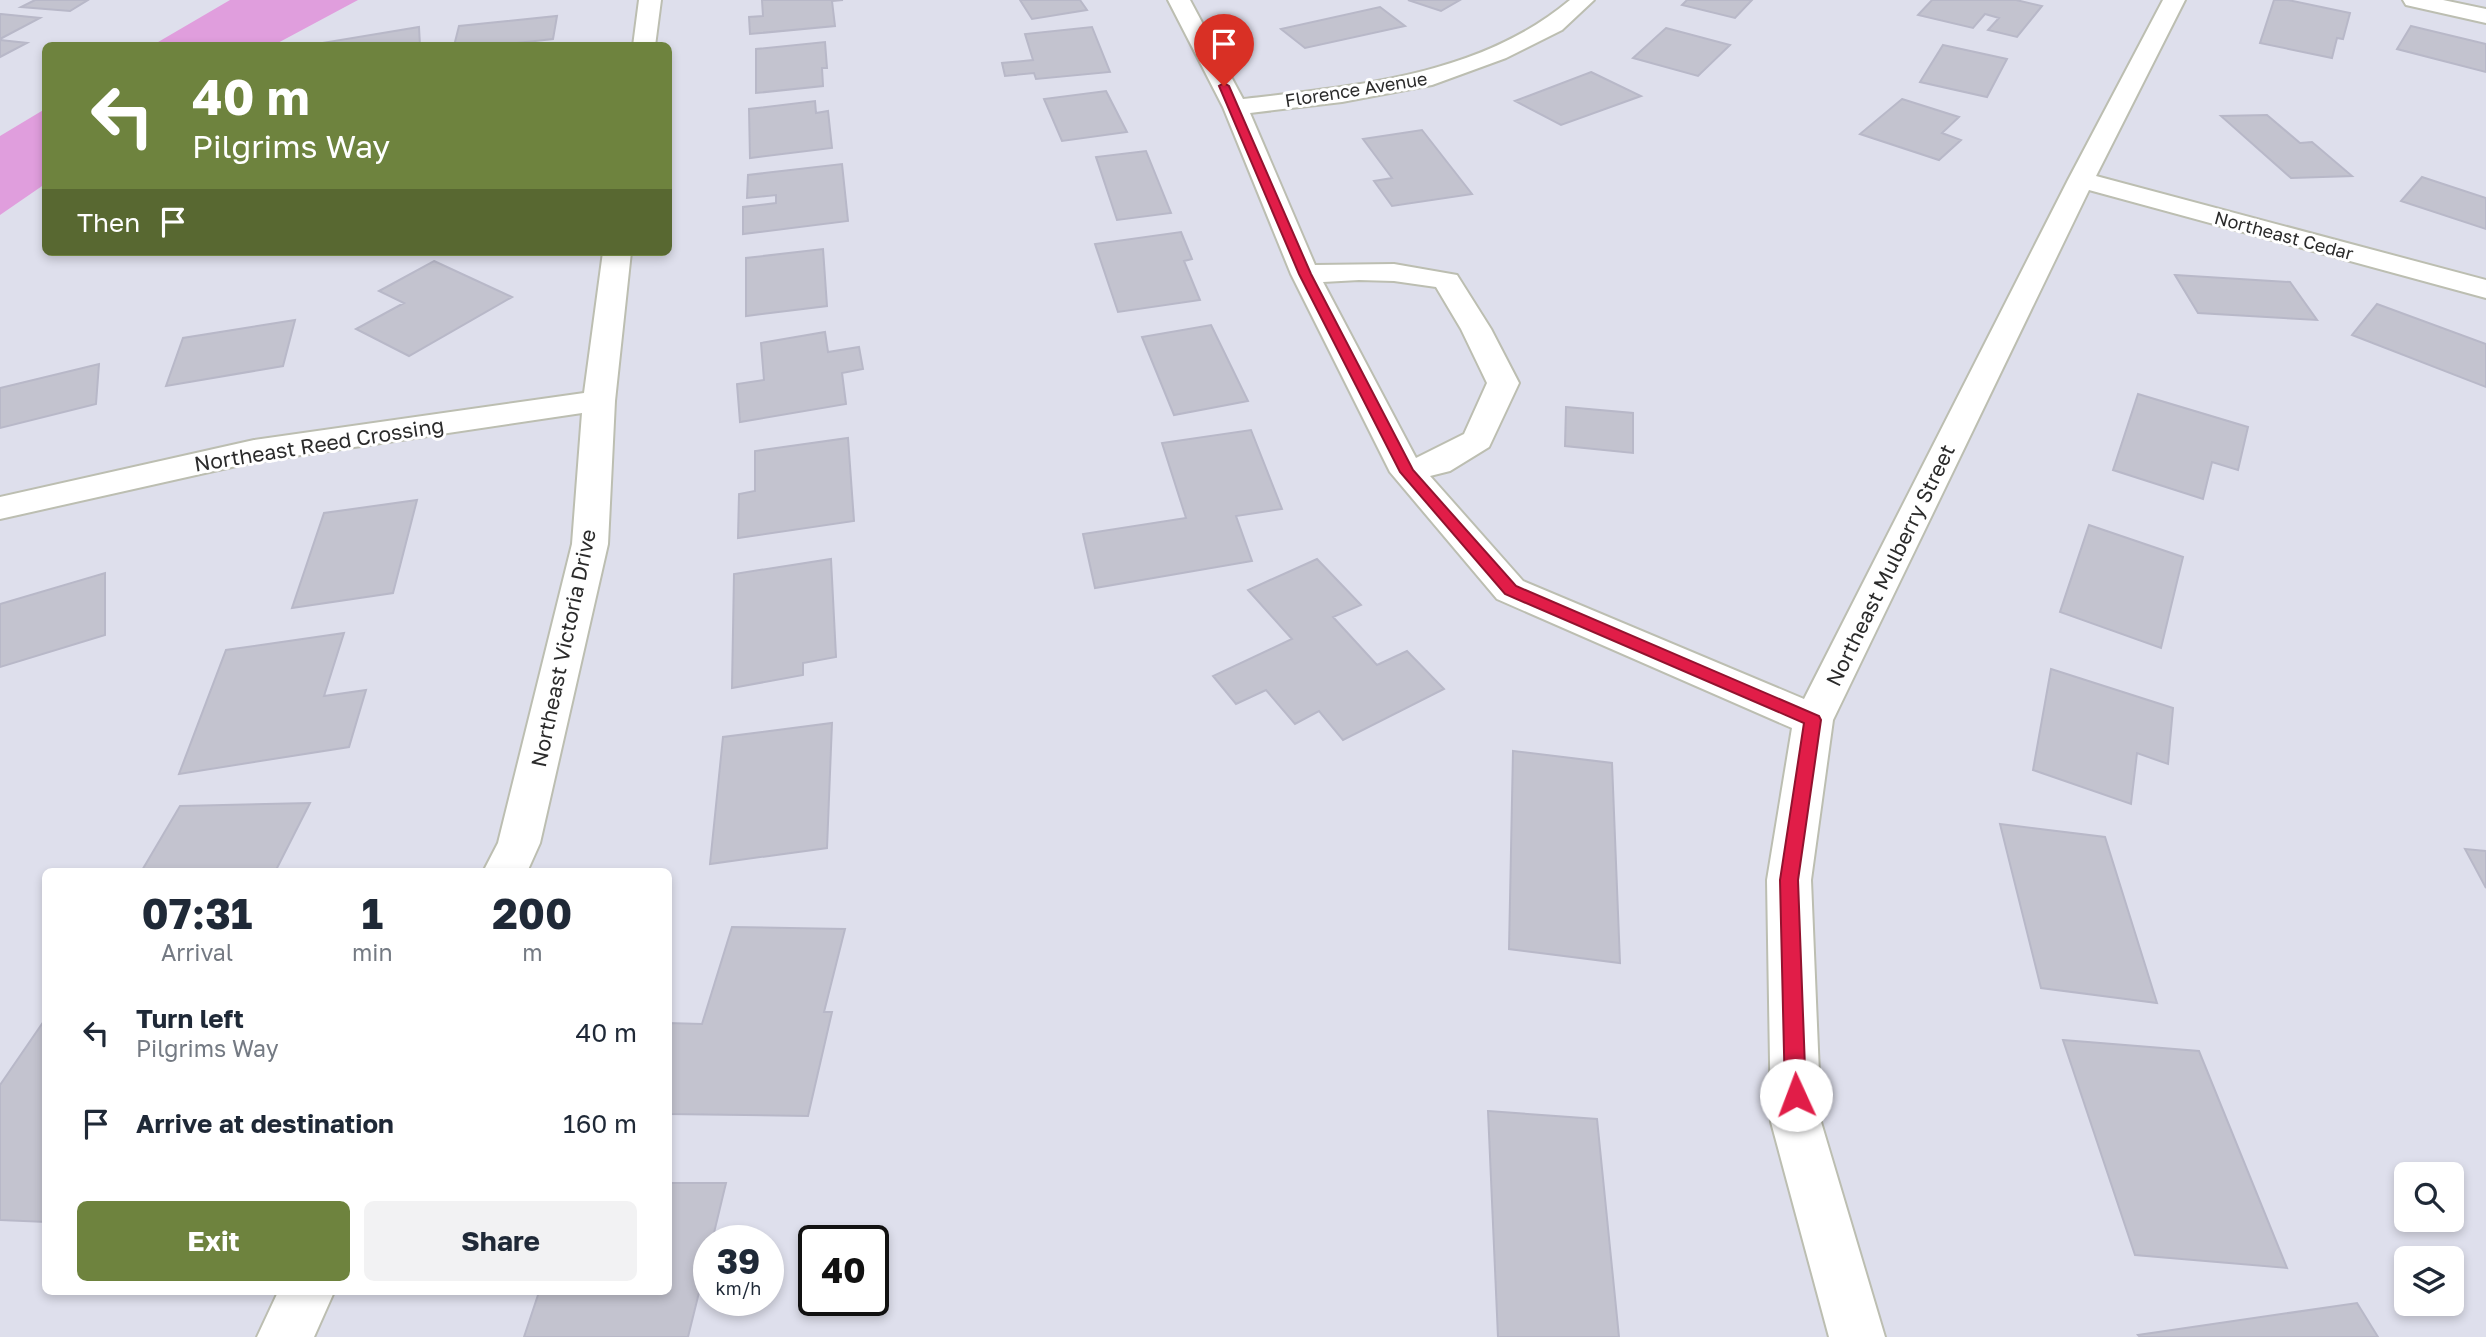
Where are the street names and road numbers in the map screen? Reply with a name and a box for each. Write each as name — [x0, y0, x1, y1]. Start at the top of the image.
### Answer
street label: Florence Avenue — [1283, 67, 1429, 111]
street label: Northeast Cedar — [2212, 206, 2356, 264]
street label: Northeast Reed Crossing — [192, 411, 446, 477]
street label: Northeast Mulberry Street — [1820, 440, 1960, 690]
street label: Northeast Victoria Drive — [525, 527, 601, 769]

